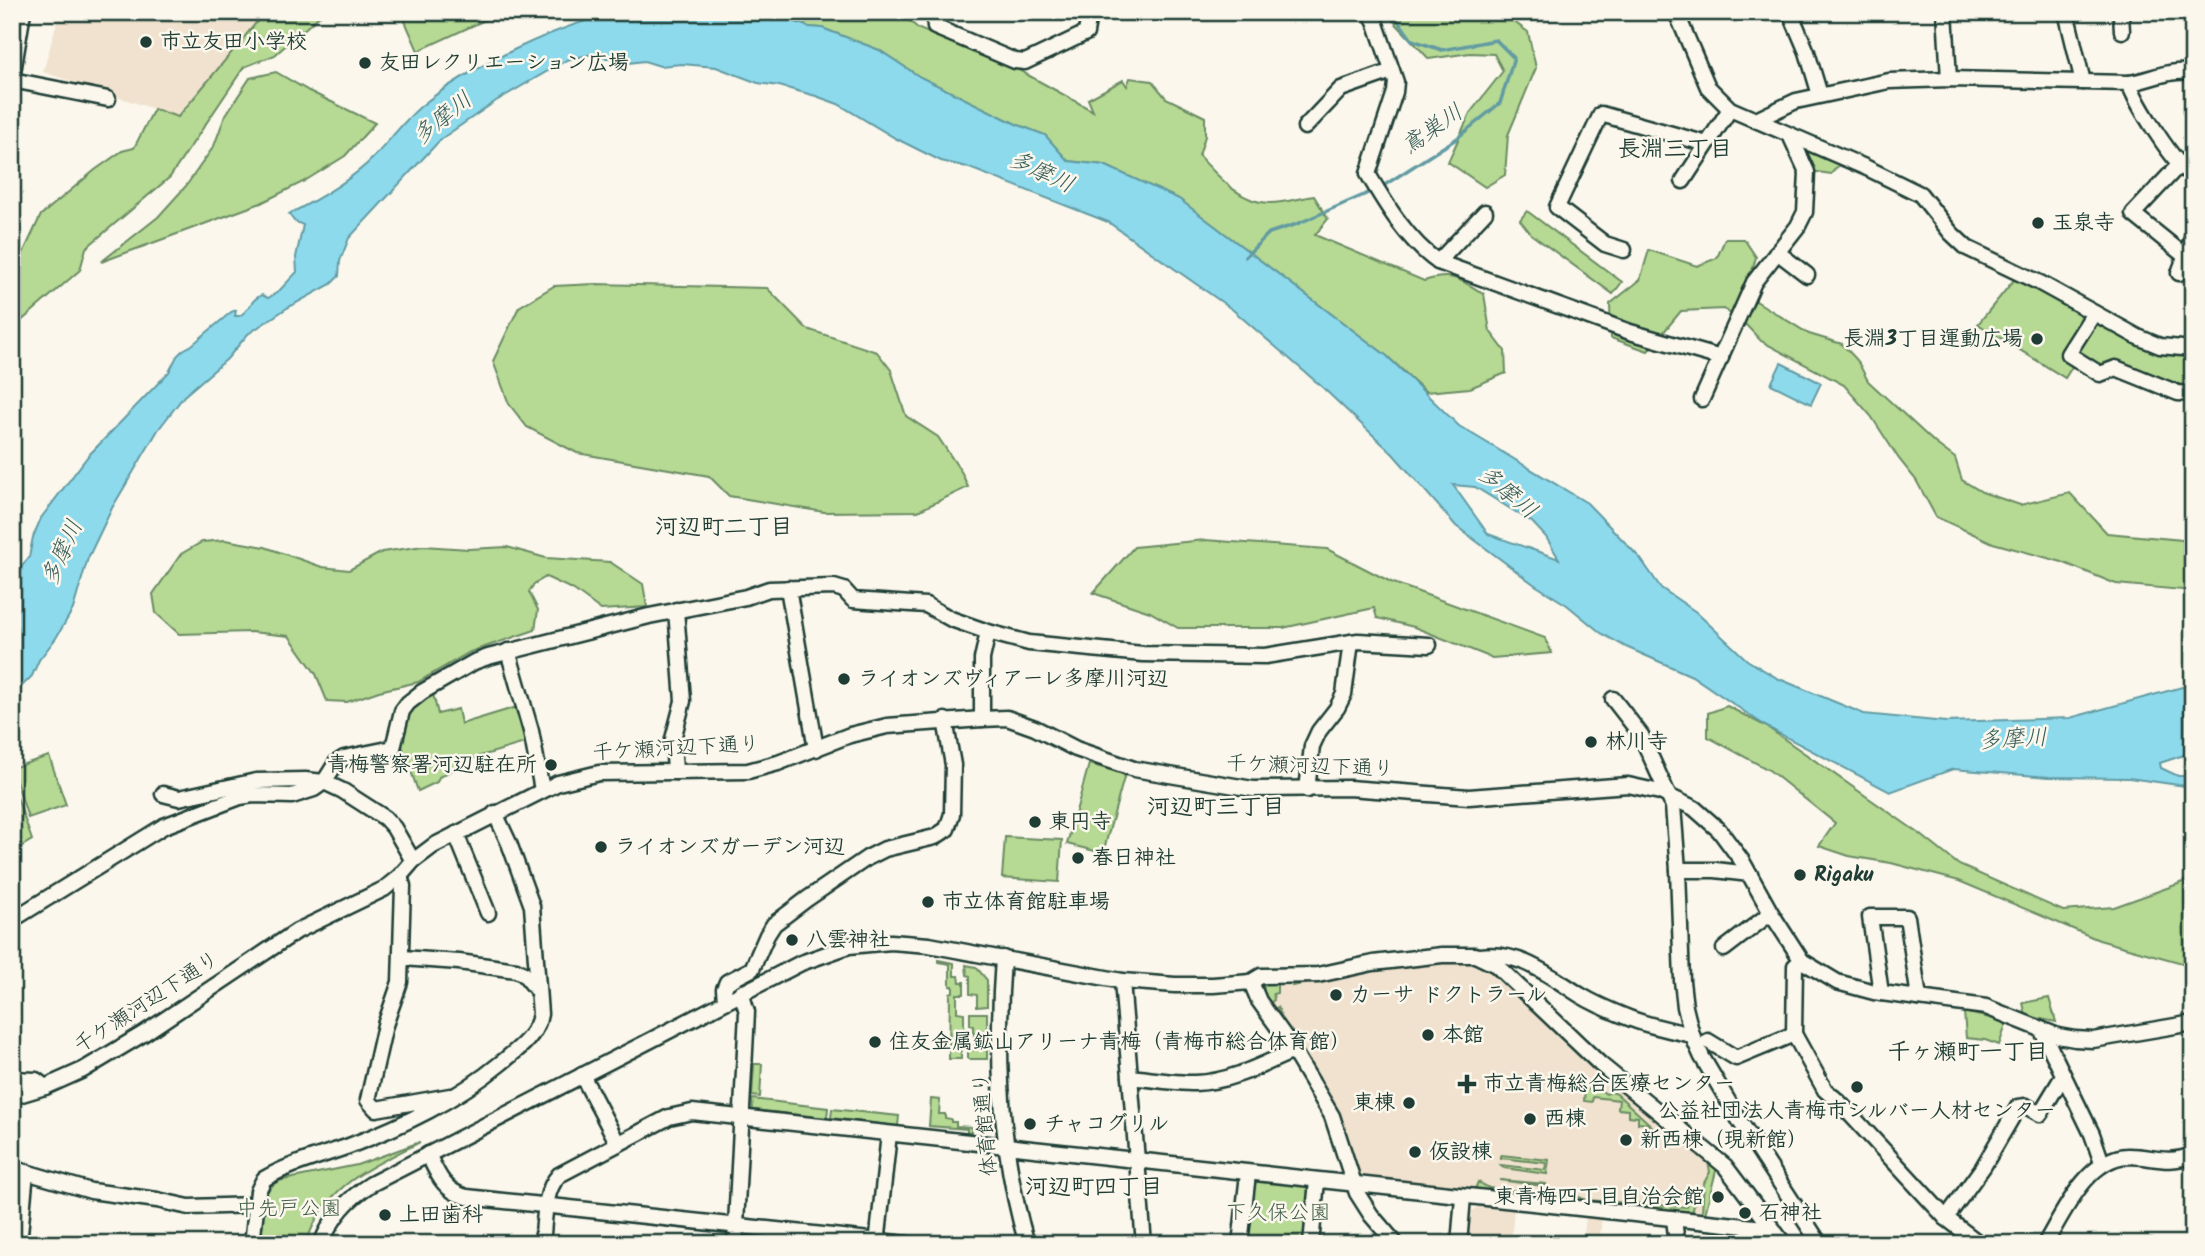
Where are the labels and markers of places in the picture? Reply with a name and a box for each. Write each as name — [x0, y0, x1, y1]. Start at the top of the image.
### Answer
place label: 市立友田小学校 — [160, 26, 307, 59]
marker: 市立友田小学校 — [138, 34, 154, 50]
place label: 友田レクリエーション広場 — [379, 47, 629, 80]
marker: 友田レクリエーション広場 — [357, 55, 373, 71]
place label: 玉泉寺 — [2052, 207, 2115, 240]
marker: 玉泉寺 — [2030, 215, 2046, 231]
place label: 長淵3丁目運動広場 — [1844, 323, 2023, 356]
marker: 長淵3丁目運動広場 — [2029, 331, 2045, 347]
place label: ライオンズヴィアーレ多摩川河辺 — [858, 663, 1169, 696]
marker: ライオンズヴィアーレ多摩川河辺 — [836, 671, 852, 687]
place label: 林川寺 — [1605, 726, 1668, 759]
marker: 林川寺 — [1583, 734, 1599, 750]
place label: 青梅警察署河辺駐在所 — [327, 749, 537, 782]
marker: 青梅警察署河辺駐在所 — [543, 757, 559, 773]
place label: 東円寺 — [1049, 806, 1112, 839]
marker: 東円寺 — [1027, 814, 1043, 830]
place label: ライオンズガーデン河辺 — [615, 831, 845, 864]
marker: ライオンズガーデン河辺 — [593, 839, 609, 855]
place label: 春日神社 — [1092, 842, 1176, 875]
marker: 春日神社 — [1070, 850, 1086, 866]
place label: Rigaku — [1814, 859, 1874, 892]
marker: Rigaku — [1792, 867, 1808, 883]
place label: 市立体育館駐車場 — [942, 886, 1110, 919]
marker: 市立体育館駐車場 — [920, 894, 936, 910]
place label: 八雲神社 — [806, 924, 890, 957]
marker: 八雲神社 — [784, 932, 800, 948]
place label: カーサ ドクトラール — [1350, 979, 1547, 1012]
marker: カーサ ドクトラール — [1328, 987, 1344, 1003]
place label: 本館 — [1442, 1019, 1484, 1052]
place label: 住友金属鉱山アリーナ青梅（青梅市総合体育館） — [889, 1026, 1351, 1059]
marker: 本館 — [1420, 1027, 1436, 1043]
marker: 住友金属鉱山アリーナ青梅（青梅市総合体育館） — [867, 1034, 883, 1050]
place label: 市立青梅総合医療センター — [1483, 1068, 1735, 1101]
marker: 市立青梅総合医療センター — [1457, 1074, 1477, 1094]
marker: 公益社団法人青梅市シルバー人材センター — [1849, 1079, 1865, 1095]
place label: 東棟 — [1353, 1087, 1395, 1120]
marker: 東棟 — [1401, 1095, 1417, 1111]
place label: 公益社団法人青梅市シルバー人材センター — [1658, 1095, 2056, 1128]
place label: 西棟 — [1544, 1103, 1586, 1136]
place label: チャコグリル — [1044, 1108, 1169, 1141]
marker: 西棟 — [1522, 1111, 1538, 1127]
marker: チャコグリル — [1022, 1116, 1038, 1132]
place label: 新西棟（現新館） — [1640, 1124, 1808, 1157]
marker: 新西棟（現新館） — [1618, 1132, 1634, 1148]
place label: 仮設棟 — [1429, 1136, 1492, 1169]
marker: 仮設棟 — [1407, 1144, 1423, 1160]
place label: 東青梅四丁目自治会館 — [1494, 1181, 1704, 1214]
marker: 東青梅四丁目自治会館 — [1710, 1189, 1726, 1205]
place label: 石神社 — [1759, 1197, 1822, 1230]
place label: 上田歯科 — [399, 1199, 483, 1232]
marker: 石神社 — [1737, 1205, 1753, 1221]
marker: 上田歯科 — [377, 1207, 393, 1223]

